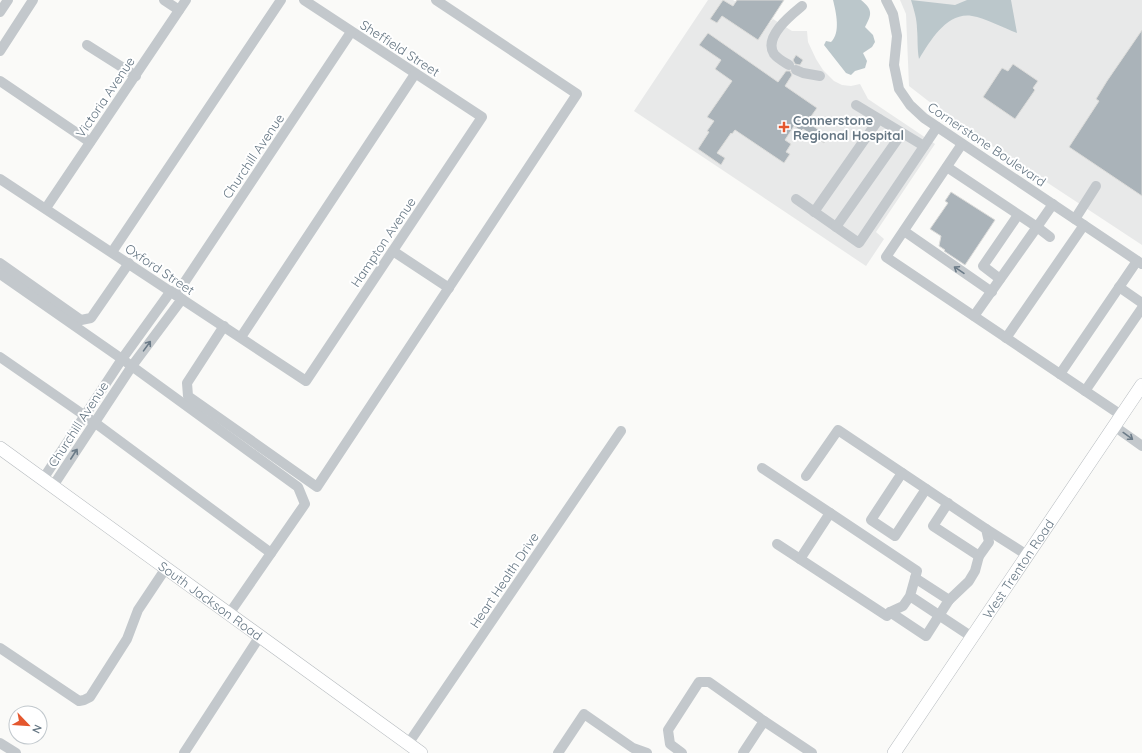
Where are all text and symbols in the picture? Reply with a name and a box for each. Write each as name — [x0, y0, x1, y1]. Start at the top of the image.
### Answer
street label: Sheffield Street — [357, 16, 443, 80]
street label: Victoria Avenue — [72, 54, 138, 140]
street label: Cornerstone Boulevard — [925, 98, 1049, 190]
street label: Churchill Avenue — [219, 111, 287, 201]
place label: Connerstone Regional Hospital — [793, 112, 904, 143]
marker: Connerstone Regional Hospital — [778, 121, 790, 133]
street label: Hampton Avenue — [347, 194, 419, 290]
street label: Oxford Street — [122, 240, 198, 298]
one-way arrow — [954, 265, 965, 274]
one-way arrow — [143, 341, 151, 352]
street label: Churchill Avenue — [44, 378, 112, 470]
one-way arrow — [1122, 432, 1133, 440]
one-way arrow — [70, 449, 78, 460]
street label: West Trenton Road — [979, 516, 1057, 622]
street label: Heart Health Drive — [466, 529, 542, 631]
street label: South Jackson Road — [156, 558, 266, 643]
north arrow — [8, 705, 48, 745]
text: N — [29, 723, 45, 736]

